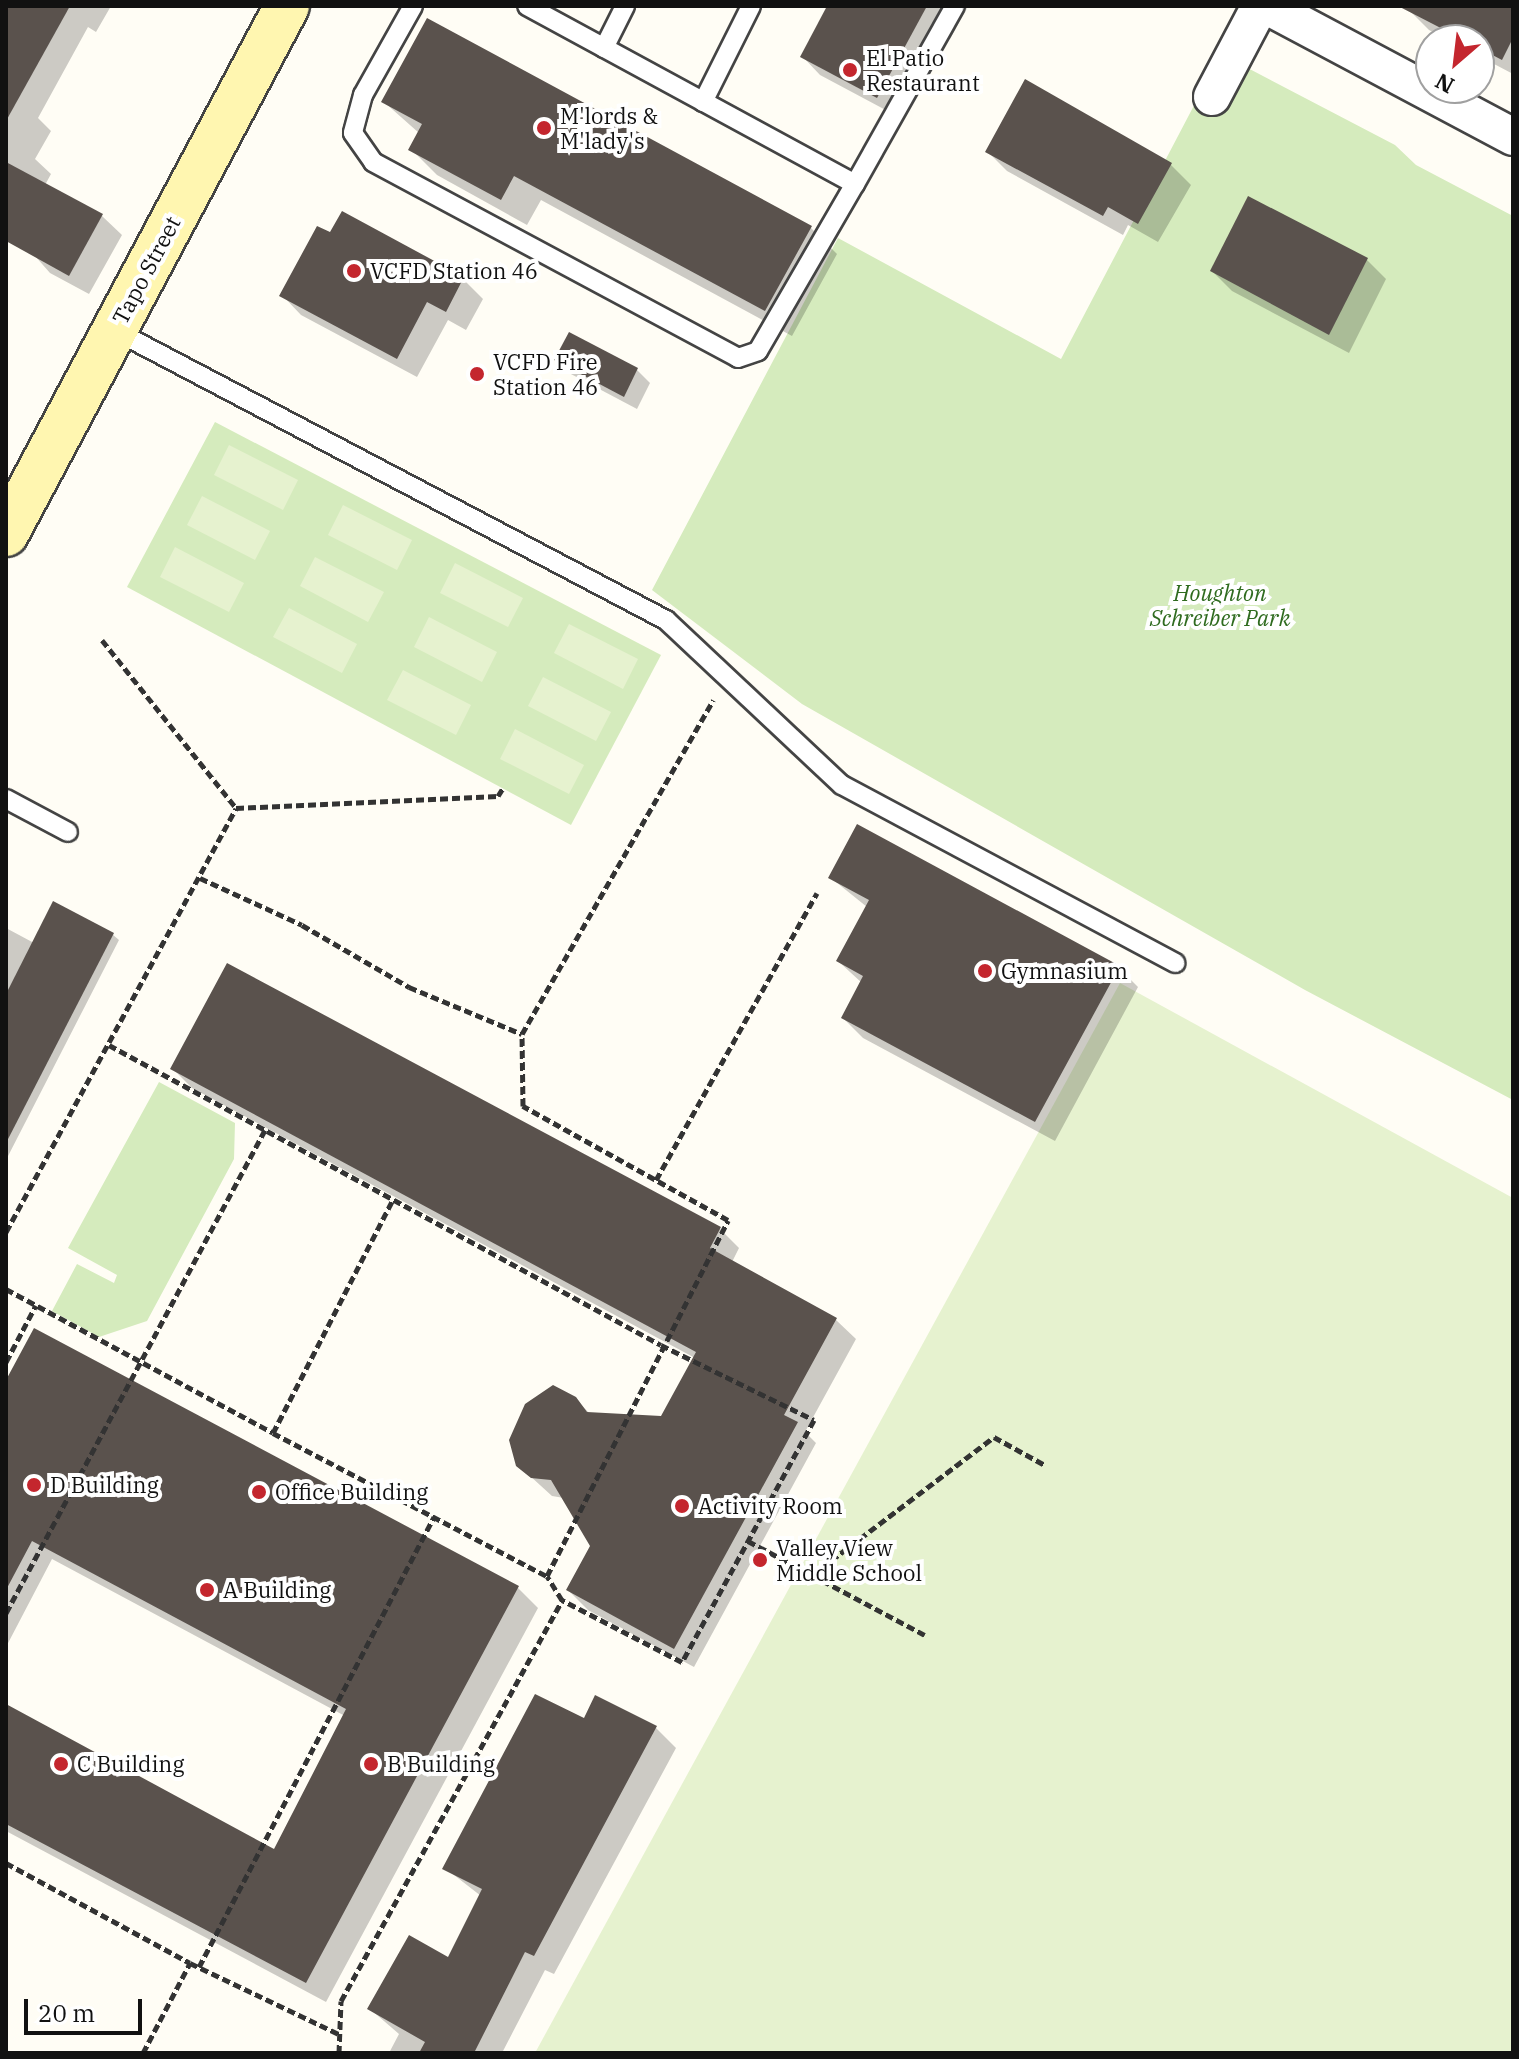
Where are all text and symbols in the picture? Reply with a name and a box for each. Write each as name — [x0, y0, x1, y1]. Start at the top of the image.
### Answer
north arrow — [1415, 24, 1495, 104]
place label: El Patio Restaurant — [866, 44, 980, 96]
marker: El Patio Restaurant — [841, 61, 859, 79]
text: N — [1430, 67, 1459, 101]
place label: M'lords & M'lady's — [560, 102, 658, 154]
marker: M'lords & M'lady's — [535, 119, 553, 137]
street label: Tapo Street — [107, 211, 185, 329]
place label: VCFD Station 46 — [370, 258, 538, 284]
marker: VCFD Station 46 — [345, 262, 363, 280]
place label: VCFD Fire Station 46 — [493, 348, 598, 400]
marker: VCFD Fire Station 46 — [468, 365, 486, 383]
park label: Houghton Schreiber Park — [1150, 579, 1290, 630]
place label: Gymnasium — [1001, 958, 1128, 984]
marker: Gymnasium — [976, 962, 994, 980]
place label: D Building — [50, 1472, 159, 1498]
marker: D Building — [25, 1476, 43, 1494]
place label: Office Building — [275, 1479, 428, 1505]
marker: Office Building — [250, 1483, 268, 1501]
place label: Activity Room — [698, 1493, 843, 1519]
marker: Activity Room — [673, 1497, 691, 1515]
place label: Valley View Middle School — [776, 1534, 922, 1586]
marker: Valley View Middle School — [751, 1551, 769, 1569]
place label: A Building — [223, 1577, 331, 1603]
marker: A Building — [198, 1581, 216, 1599]
place label: C Building — [77, 1751, 184, 1777]
place label: B Building — [387, 1751, 495, 1777]
marker: C Building — [52, 1755, 70, 1773]
marker: B Building — [362, 1755, 380, 1773]
scale bar — [28, 1983, 146, 2033]
text: 20 m — [38, 1997, 95, 2029]

